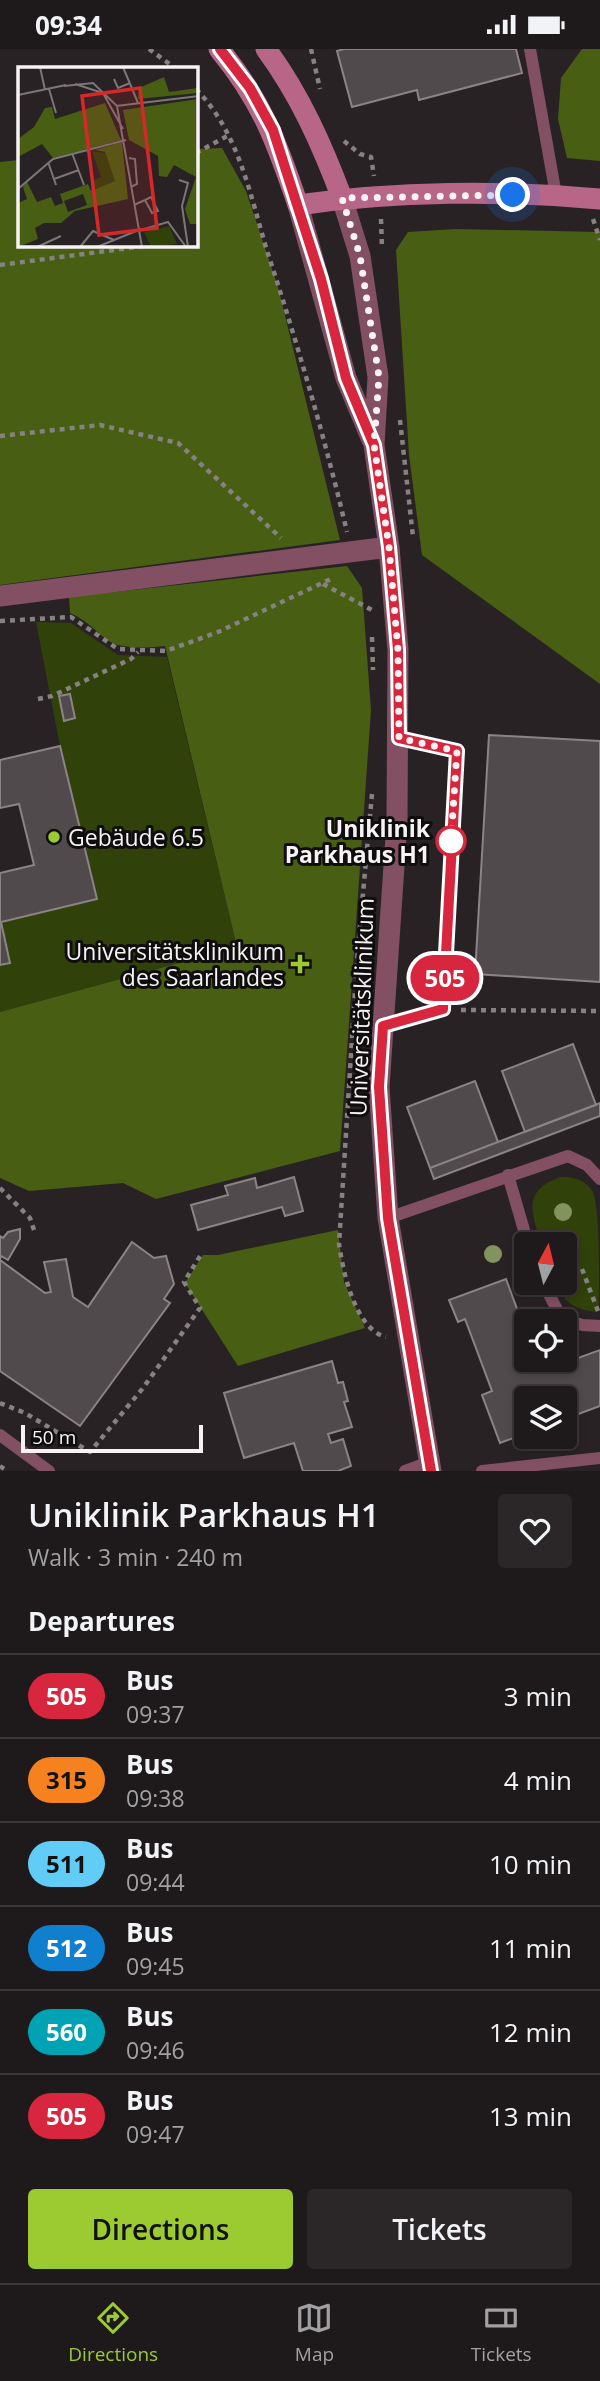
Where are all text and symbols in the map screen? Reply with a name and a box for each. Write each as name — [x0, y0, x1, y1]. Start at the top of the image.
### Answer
text: 09:34 — [35, 7, 102, 43]
inset map — [18, 67, 198, 247]
your location — [495, 177, 530, 212]
place label: Uniklinik Parkhaus H1 — [285, 812, 431, 870]
place label: Gebäude 6.5 — [68, 821, 204, 853]
marker: Uniklinik Parkhaus H1 — [436, 826, 466, 856]
marker: Gebäude 6.5 — [46, 829, 62, 845]
street label: Universitätsklinikum — [341, 897, 381, 1117]
place label: Universitätsklinikum des Saarlandes — [66, 935, 284, 993]
marker: Universitätsklinikum des Saarlandes — [290, 954, 310, 974]
line badge: 505 — [405, 955, 485, 1001]
text: 505 — [424, 961, 466, 994]
north arrow — [514, 1232, 578, 1295]
map controls — [514, 1232, 577, 1449]
button: locate — [514, 1309, 577, 1372]
button: layers — [514, 1386, 577, 1449]
scale bar — [21, 1422, 203, 1454]
text: 50 m — [32, 1424, 76, 1450]
text: Uniklinik Parkhaus H1 — [28, 1492, 380, 1537]
button: heart — [498, 1494, 572, 1568]
text: Walk · 3 min · 240 m — [28, 1541, 243, 1573]
text: Departures — [28, 1603, 175, 1639]
text: Bus — [126, 1662, 173, 1698]
text: 3 min — [504, 1678, 572, 1714]
text: 505 — [46, 1679, 87, 1712]
text: 09:37 — [126, 1698, 185, 1730]
text: Bus — [126, 1746, 173, 1782]
text: 4 min — [504, 1762, 572, 1798]
text: 315 — [46, 1763, 87, 1796]
text: 09:38 — [126, 1782, 185, 1814]
text: Bus — [126, 1830, 173, 1866]
text: 10 min — [489, 1846, 572, 1882]
text: 511 — [46, 1847, 87, 1880]
text: 09:44 — [126, 1866, 185, 1898]
text: Bus — [126, 1914, 173, 1950]
text: 11 min — [489, 1930, 572, 1966]
text: 512 — [46, 1931, 87, 1964]
text: 09:45 — [126, 1950, 185, 1982]
text: Bus — [126, 1998, 173, 2034]
text: 12 min — [489, 2014, 572, 2050]
text: 560 — [46, 2015, 87, 2048]
text: 09:46 — [126, 2034, 185, 2066]
text: Bus — [126, 2082, 173, 2118]
text: 13 min — [489, 2098, 572, 2134]
text: 505 — [46, 2099, 87, 2132]
text: 09:47 — [126, 2118, 185, 2150]
button: Directions — [28, 2189, 293, 2269]
button: Tickets — [307, 2189, 572, 2269]
tab: Directions — [68, 2299, 158, 2367]
tab: Map — [295, 2299, 334, 2367]
tab: Tickets — [471, 2299, 532, 2367]

